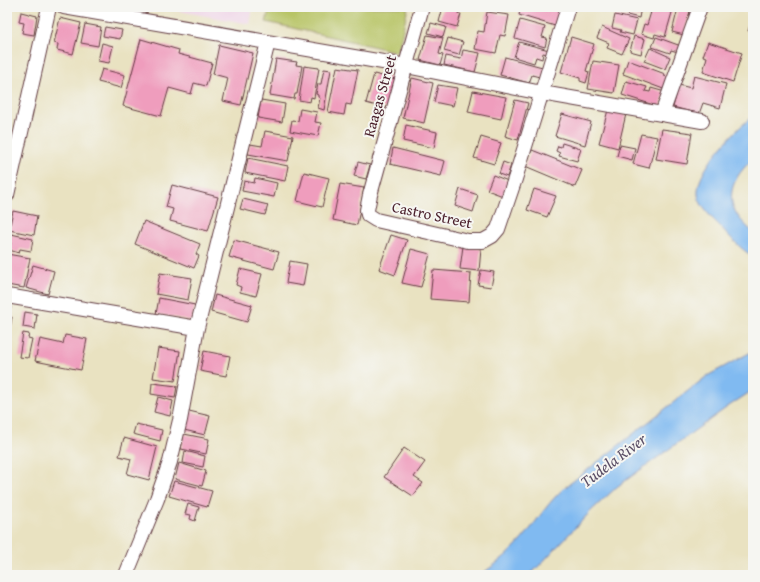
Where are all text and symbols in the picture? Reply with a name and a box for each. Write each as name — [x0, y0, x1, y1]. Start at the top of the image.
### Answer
street label: Raagas Street — [358, 52, 401, 139]
street label: Castro Street — [390, 196, 475, 233]
water label: Tudela River — [575, 426, 652, 493]

